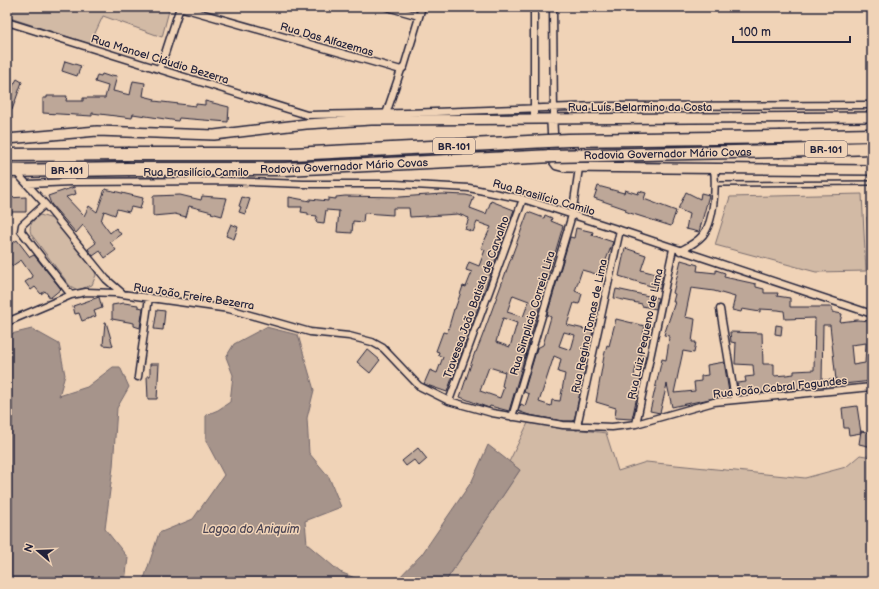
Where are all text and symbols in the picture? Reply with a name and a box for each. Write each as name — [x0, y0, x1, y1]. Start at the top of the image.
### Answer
scale bar — [733, 18, 850, 44]
street label: Rua Das Alfazemas — [279, 20, 376, 59]
text: 100 m — [739, 25, 771, 40]
street label: Rua Manoel Cláudio Bezerra — [89, 32, 230, 87]
street label: Rua Luís Belarmino da Costa — [568, 101, 712, 114]
road number: BR-101 — [433, 138, 475, 154]
road number: BR-101 — [805, 141, 847, 157]
street label: Rodovia Governador Mário Covas — [583, 146, 752, 162]
street label: Rodovia Governador Mário Covas — [260, 156, 429, 176]
road number: BR-101 — [46, 162, 88, 178]
street label: Rua Brasilício Camilo — [143, 166, 249, 179]
street label: Rua Brasilício Camilo — [491, 177, 596, 218]
street label: Travessa João Batista de Carvalho — [441, 214, 512, 380]
street label: Rua Simplicio Correia Lira — [507, 249, 558, 377]
street label: Rua Regina Tomas de Lima — [569, 258, 610, 394]
street label: Rua Luiz Pequeno de Lima — [625, 267, 666, 401]
street label: Rua João Freire Bezerra — [133, 281, 255, 312]
street label: Rua João Cabral Fagundes — [712, 374, 848, 401]
water label: Lagoa do Aniquim — [202, 522, 300, 537]
north arrow — [18, 531, 58, 571]
text: N — [22, 542, 37, 554]

